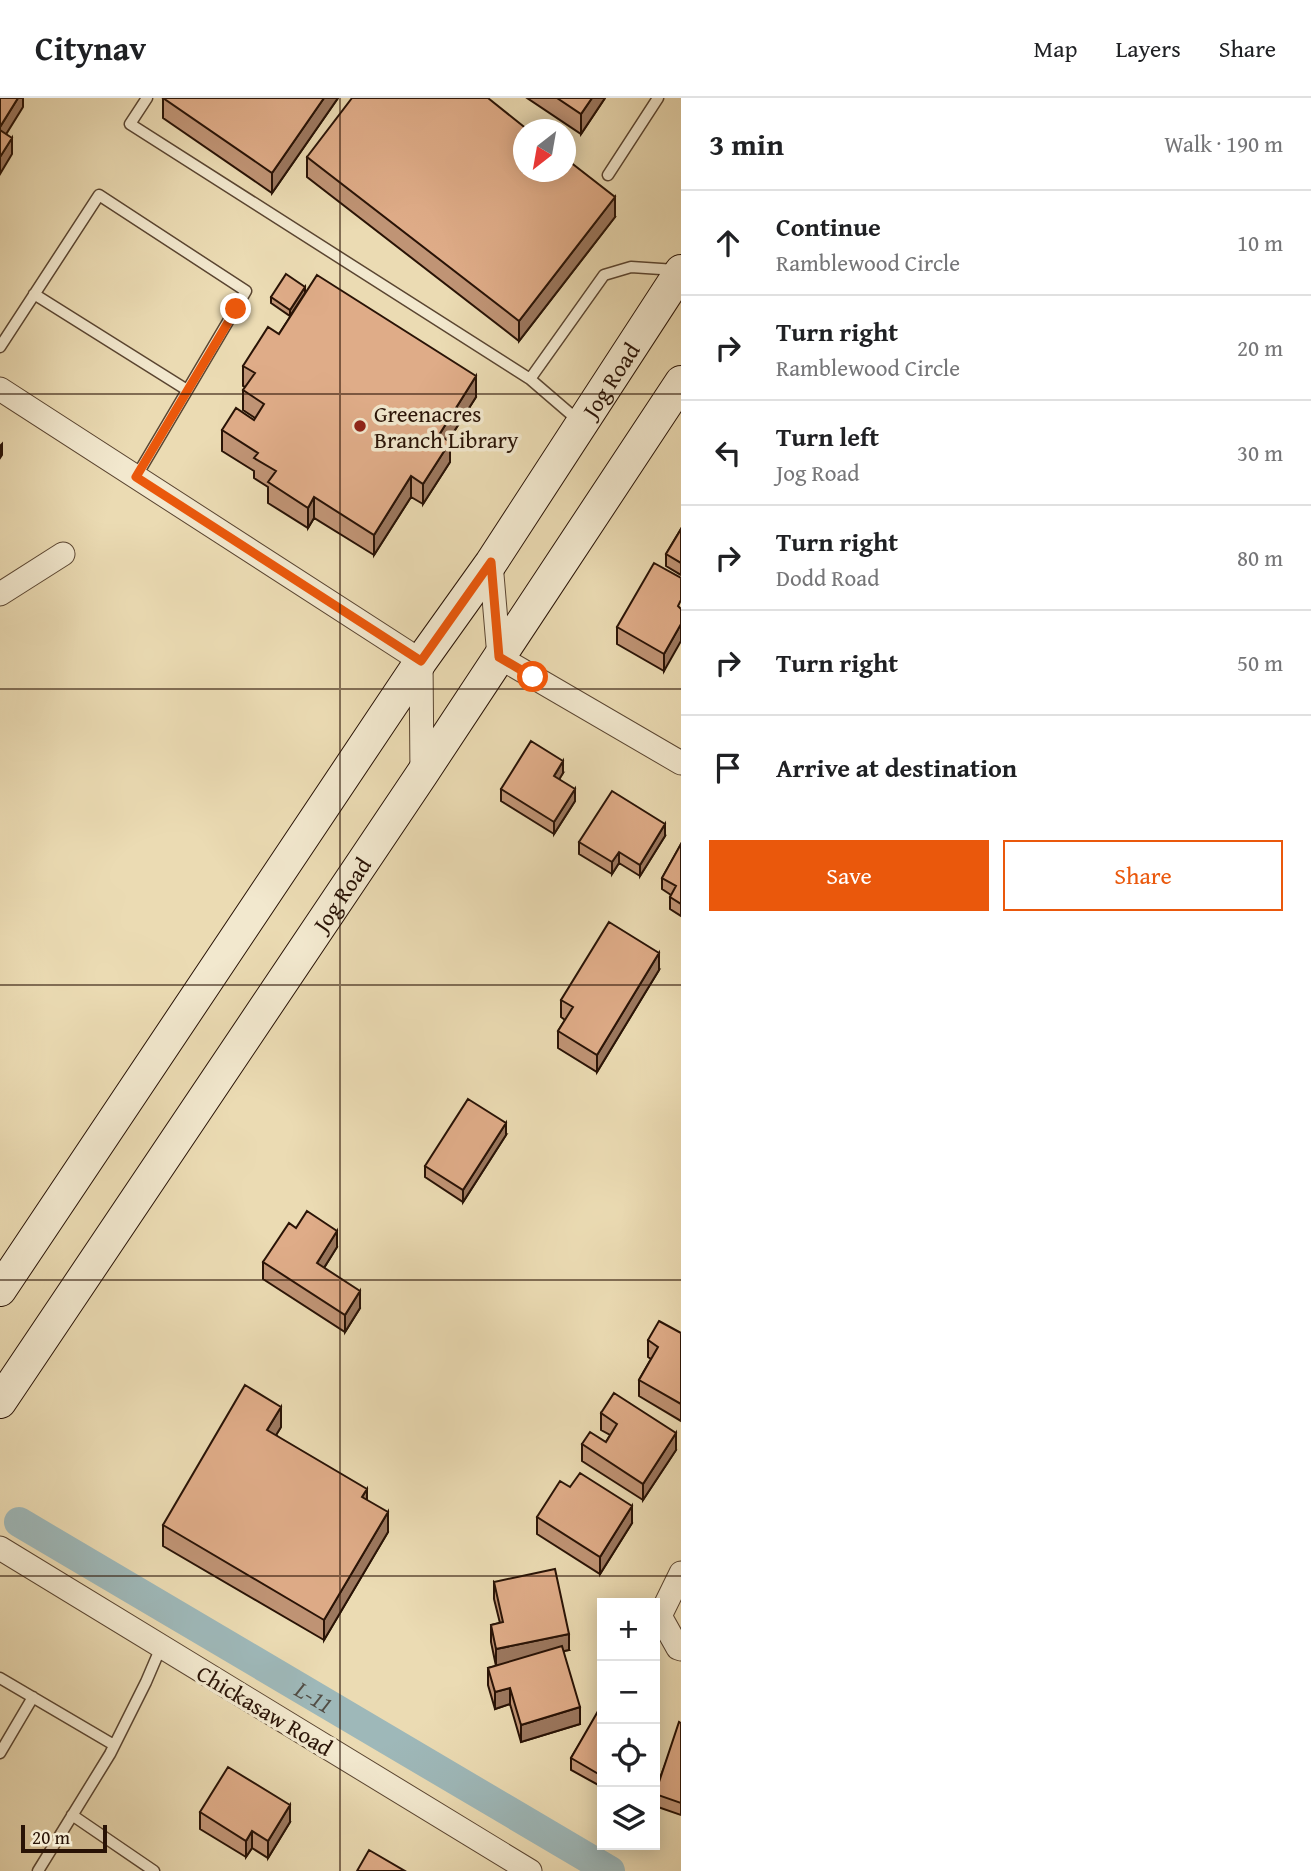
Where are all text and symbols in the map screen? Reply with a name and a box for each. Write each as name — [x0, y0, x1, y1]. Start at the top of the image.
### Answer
text: Citynav — [35, 24, 146, 72]
text: Map — [1034, 31, 1077, 66]
text: Layers — [1115, 31, 1181, 66]
text: Share — [1219, 31, 1276, 66]
north arrow — [513, 119, 576, 182]
text: 3 min — [709, 122, 784, 166]
text: Walk · 190 m — [1164, 127, 1283, 160]
text: Continue — [776, 207, 881, 246]
icon: ahead — [709, 224, 747, 262]
text: 10 m — [1237, 226, 1283, 259]
text: Ramblewood Circle — [776, 246, 960, 279]
route end — [220, 293, 251, 324]
text: Turn right — [776, 312, 898, 351]
icon: right — [709, 329, 747, 367]
text: 20 m — [1237, 331, 1283, 364]
street label: Jog Road — [572, 335, 647, 426]
text: Ramblewood Circle — [776, 351, 960, 384]
place label: Greenacres Branch Library — [374, 397, 519, 456]
text: Turn left — [776, 417, 879, 456]
marker: Greenacres Branch Library — [352, 418, 368, 434]
icon: left — [709, 434, 747, 472]
text: 30 m — [1237, 436, 1283, 469]
text: Jog Road — [776, 456, 860, 489]
text: Turn right — [776, 522, 898, 561]
icon: right — [709, 539, 747, 577]
text: 80 m — [1237, 541, 1283, 574]
text: Dodd Road — [776, 561, 879, 594]
text: Turn right — [776, 643, 898, 682]
icon: right — [709, 644, 747, 682]
text: 50 m — [1237, 646, 1283, 679]
route start — [517, 661, 548, 692]
text: Arrive at destination — [776, 748, 1017, 787]
icon: arrive — [709, 749, 747, 787]
button: Save — [709, 840, 989, 911]
button: Share — [1003, 840, 1283, 911]
street label: Jog Road — [303, 850, 379, 940]
map controls — [597, 1598, 660, 1850]
button: + — [597, 1598, 660, 1661]
street label: Chickasaw Road — [191, 1656, 340, 1764]
button: − — [597, 1661, 660, 1724]
water label: L-11 — [288, 1671, 340, 1721]
button: locate — [597, 1724, 660, 1787]
button: layers — [597, 1787, 660, 1850]
scale bar — [21, 1822, 107, 1854]
text: 20 m — [32, 1823, 70, 1851]

